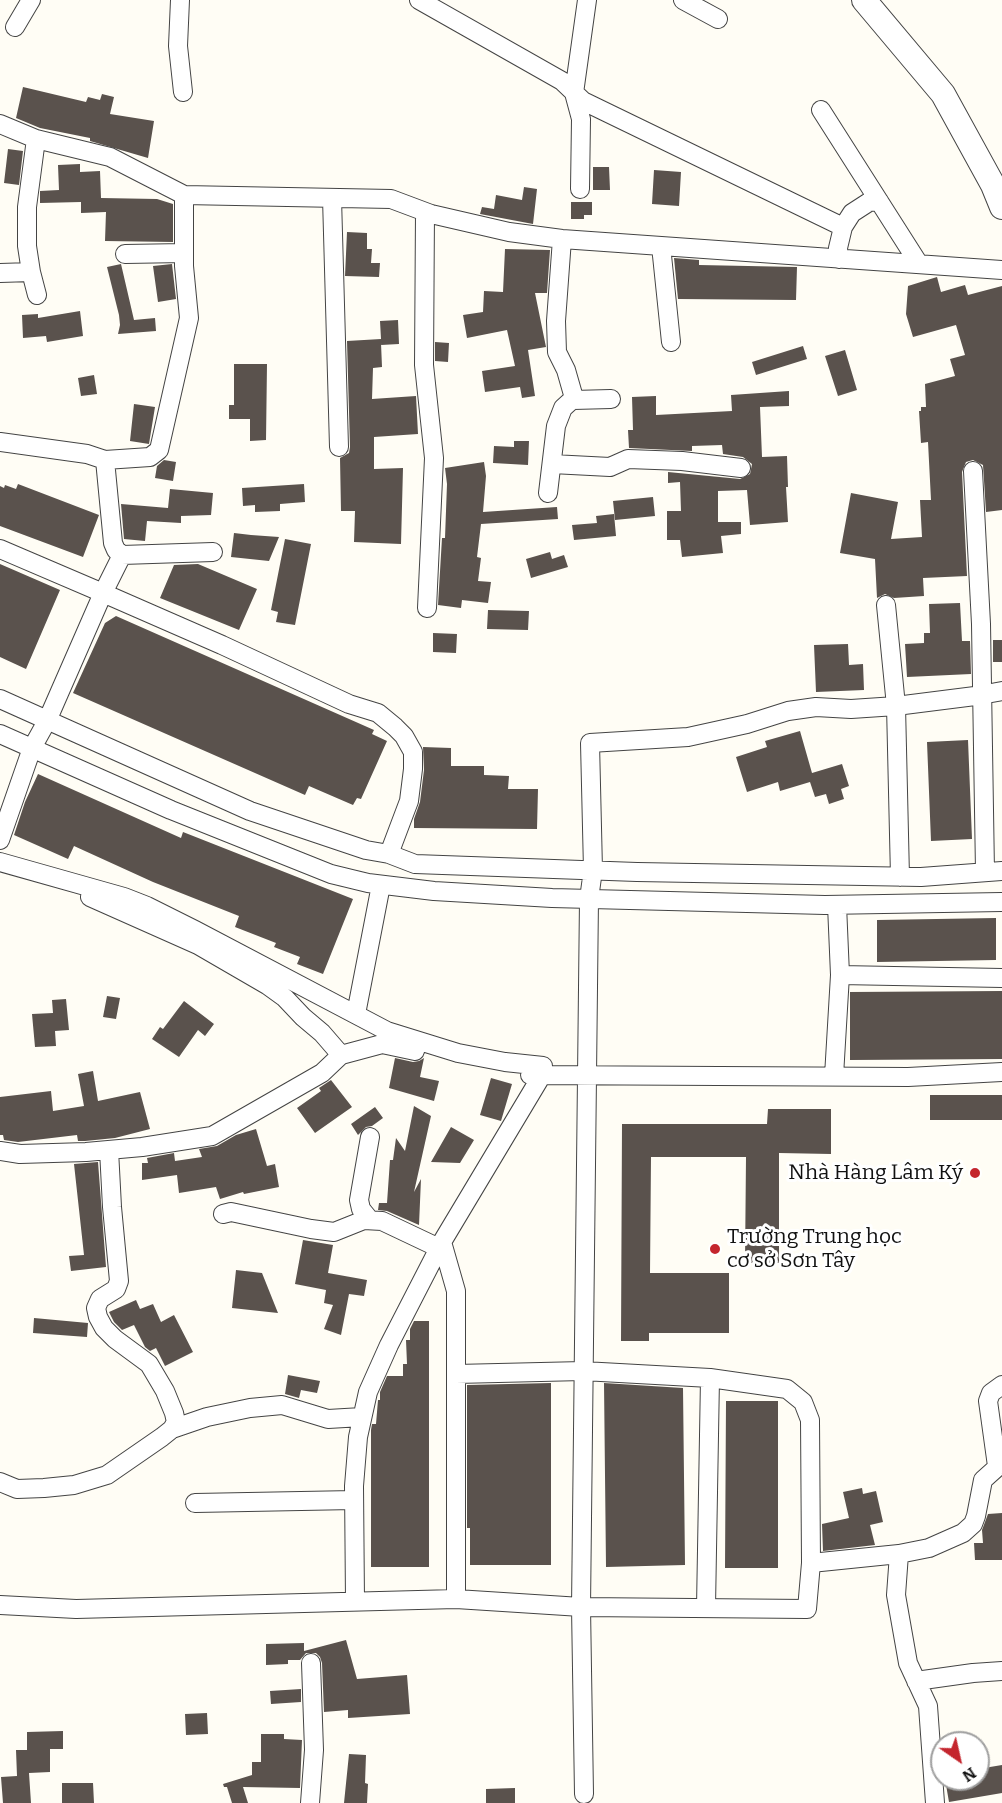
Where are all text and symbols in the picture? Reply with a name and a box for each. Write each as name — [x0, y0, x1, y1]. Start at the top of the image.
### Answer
place label: Nhà Hàng Lâm Ký — [788, 1160, 963, 1186]
marker: Nhà Hàng Lâm Ký — [968, 1166, 982, 1180]
place label: Trường Trung học cơ sở Sơn Tây — [727, 1224, 902, 1274]
marker: Trường Trung học cơ sở Sơn Tây — [708, 1242, 722, 1256]
north arrow — [930, 1731, 990, 1791]
text: N — [959, 1763, 980, 1786]

